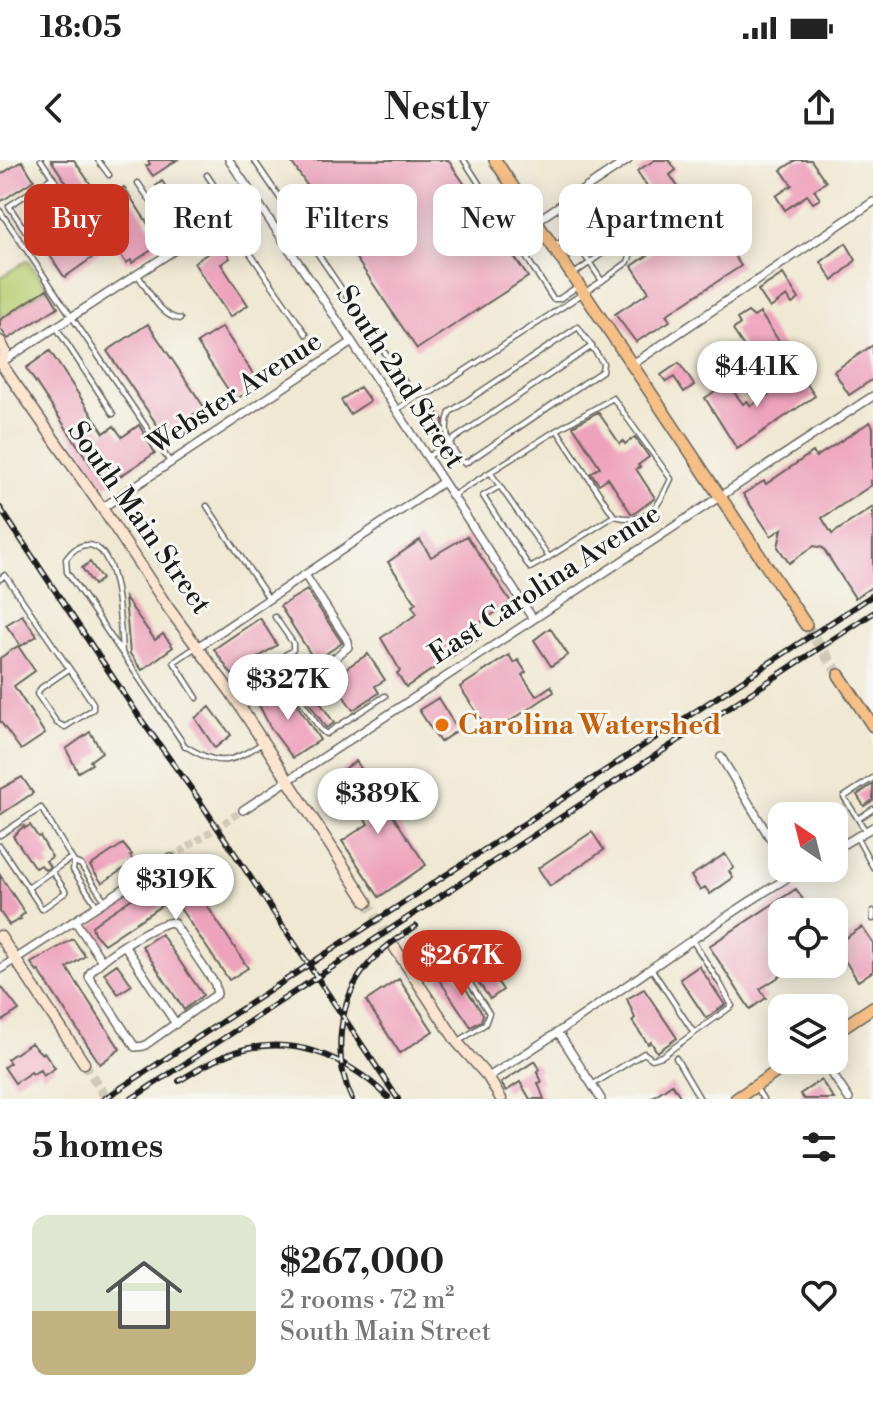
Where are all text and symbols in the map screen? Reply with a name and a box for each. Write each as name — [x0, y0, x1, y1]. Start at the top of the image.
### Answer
text: 18:05 — [40, 9, 122, 47]
icon: back — [32, 86, 76, 130]
text: Nestly — [384, 86, 489, 131]
icon: share — [797, 86, 841, 130]
chip: Buy — [24, 184, 129, 256]
chip: Rent — [145, 184, 261, 256]
chip: Filters — [277, 184, 417, 256]
chip: New — [433, 184, 543, 256]
chip: Apartment — [559, 184, 752, 256]
street label: South 2nd Street — [328, 279, 472, 475]
street label: Webster Avenue — [141, 324, 328, 463]
pin: $441K — [701, 341, 813, 409]
text: $441K — [715, 351, 799, 383]
street label: South Main Street — [60, 415, 219, 621]
street label: East Carolina Avenue — [423, 496, 667, 672]
pin: $327K — [232, 654, 344, 722]
text: $327K — [246, 664, 330, 696]
place label: Carolina Watershed — [458, 708, 721, 743]
marker: Carolina Watershed — [433, 716, 451, 734]
pin: $389K — [322, 768, 434, 836]
text: $389K — [335, 778, 421, 810]
north arrow — [768, 802, 848, 882]
map controls — [768, 802, 848, 1074]
pin: $319K — [120, 854, 232, 922]
text: $319K — [136, 864, 216, 896]
button: locate — [768, 898, 848, 978]
pin: $267K — [406, 930, 518, 998]
text: $267K — [420, 940, 504, 972]
button: layers — [768, 994, 848, 1074]
icon: filters — [797, 1125, 841, 1169]
text: 5 homes — [32, 1126, 163, 1168]
text: $267,000 — [280, 1242, 444, 1284]
icon: home — [96, 1247, 192, 1343]
icon: heart — [797, 1273, 841, 1317]
text: 2 rooms · 72 m² — [280, 1284, 454, 1316]
text: South Main Street — [280, 1316, 491, 1348]

